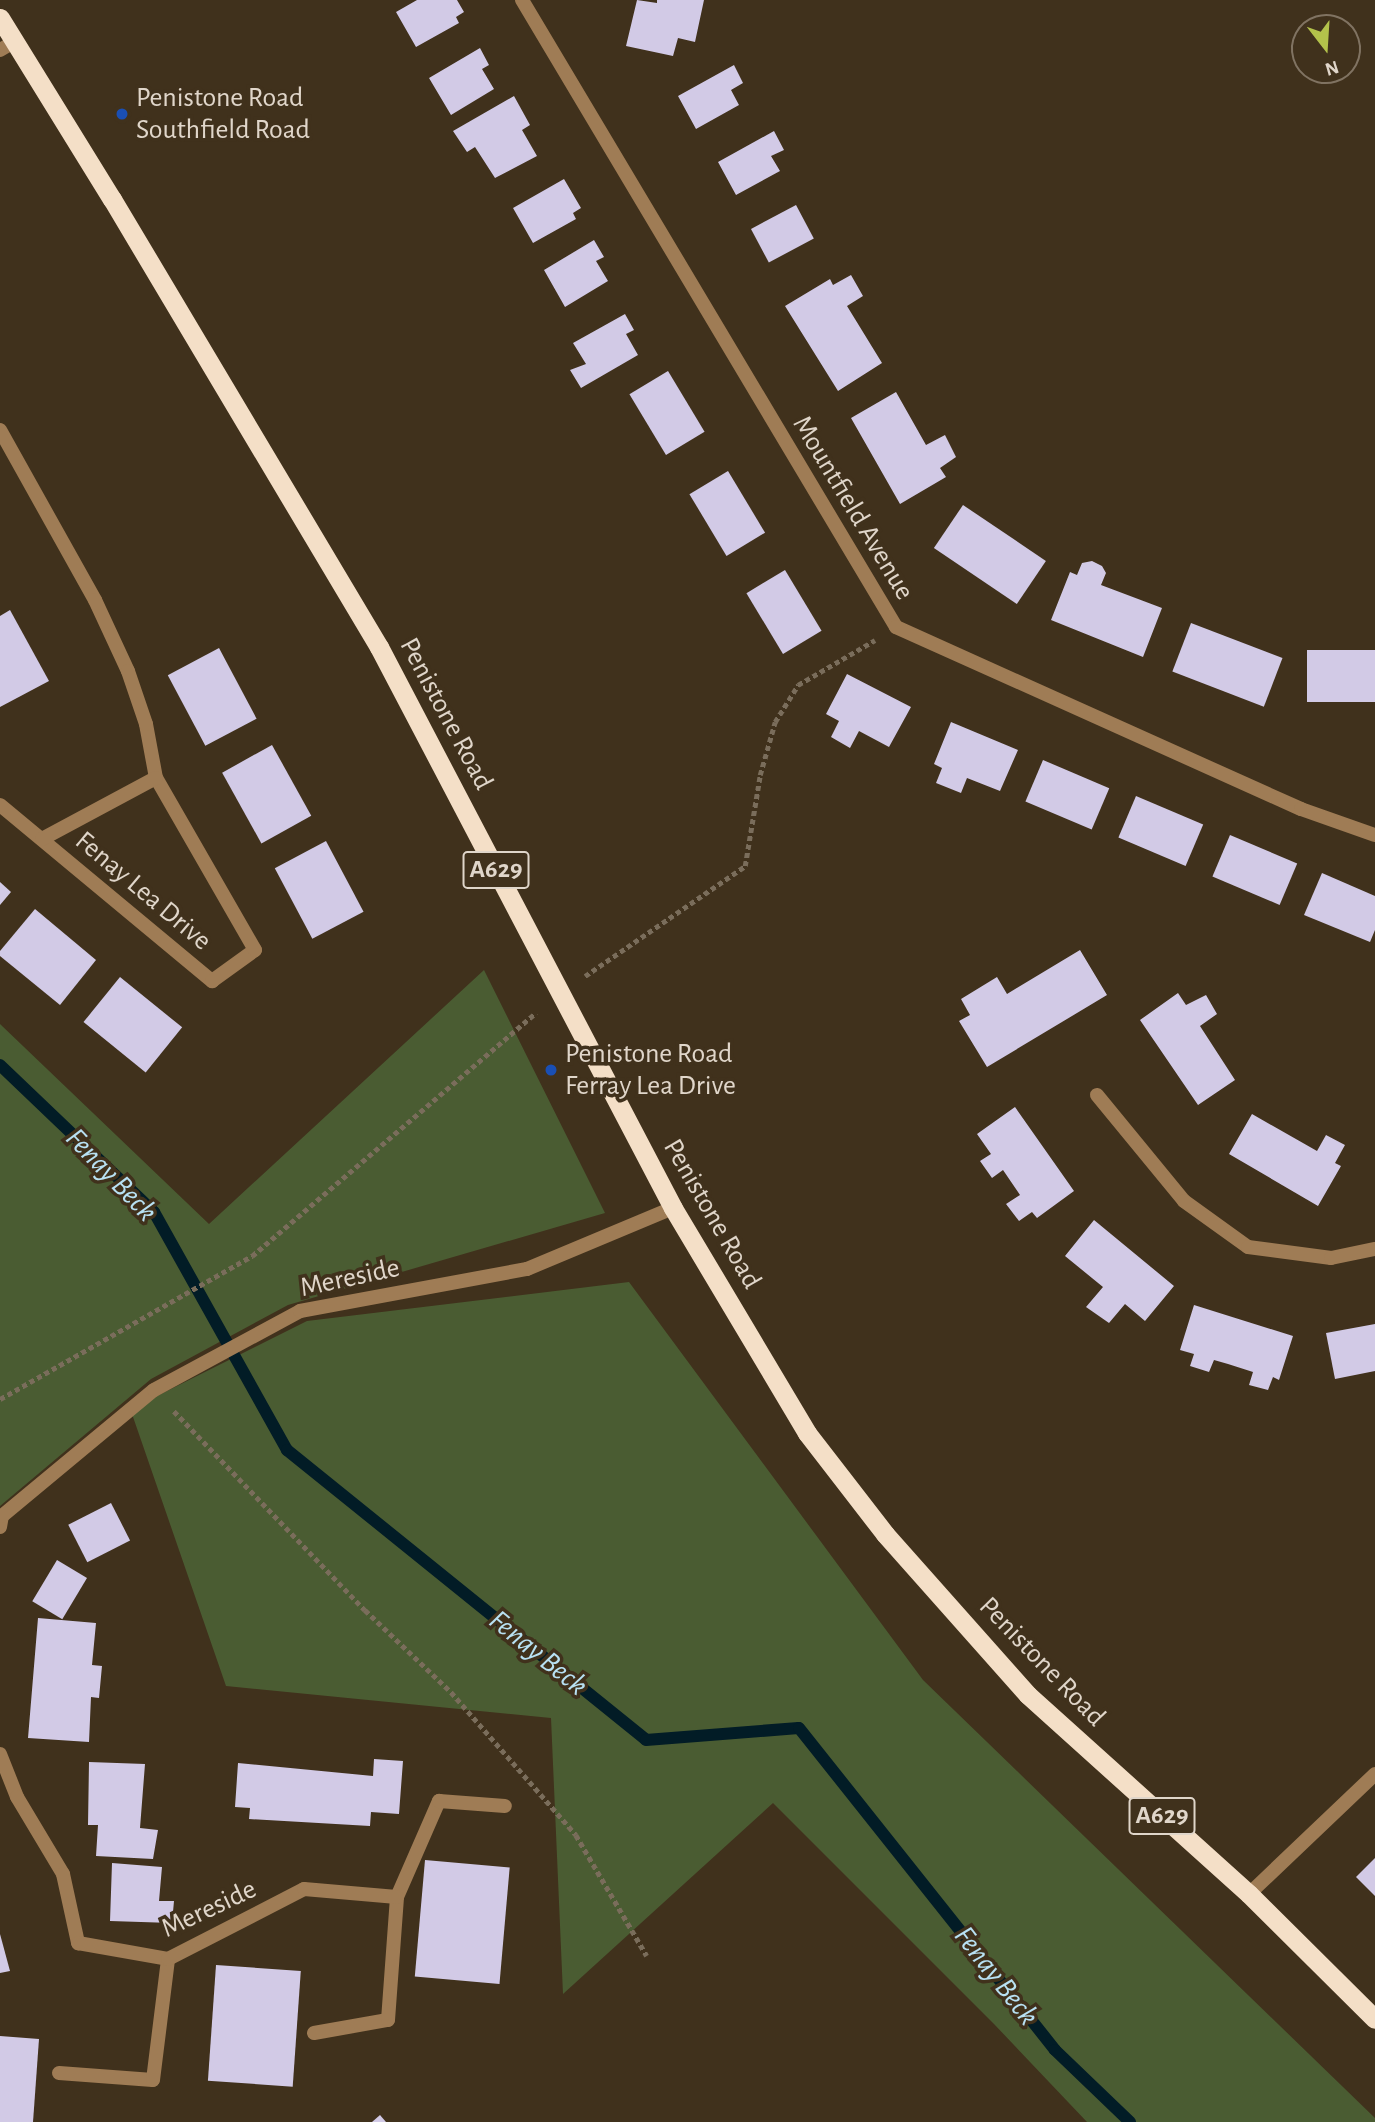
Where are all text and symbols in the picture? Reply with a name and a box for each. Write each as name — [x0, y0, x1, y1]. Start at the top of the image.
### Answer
north arrow — [1291, 14, 1361, 84]
text: N — [1323, 57, 1341, 79]
place label: Penistone Road Southfield Road — [136, 81, 310, 147]
marker: Penistone Road Southfield Road — [114, 106, 130, 122]
street label: Mountfield Avenue — [785, 410, 921, 606]
street label: Penistone Road — [392, 632, 500, 796]
street label: Fenay Lea Drive — [68, 824, 218, 958]
road number: A629 — [461, 848, 531, 892]
place label: Penistone Road Ferray Lea Drive — [565, 1037, 736, 1103]
marker: Penistone Road Ferray Lea Drive — [543, 1062, 559, 1078]
water label: Fenay Beck — [58, 1121, 164, 1229]
street label: Penistone Road — [656, 1133, 768, 1295]
street label: Mereside — [297, 1251, 403, 1305]
street label: Penistone Road — [972, 1590, 1112, 1734]
water label: Fenay Beck — [481, 1602, 595, 1704]
road number: A629 — [1127, 1794, 1197, 1839]
street label: Mereside — [156, 1872, 262, 1946]
water label: Fenay Beck — [946, 1919, 1046, 2033]

